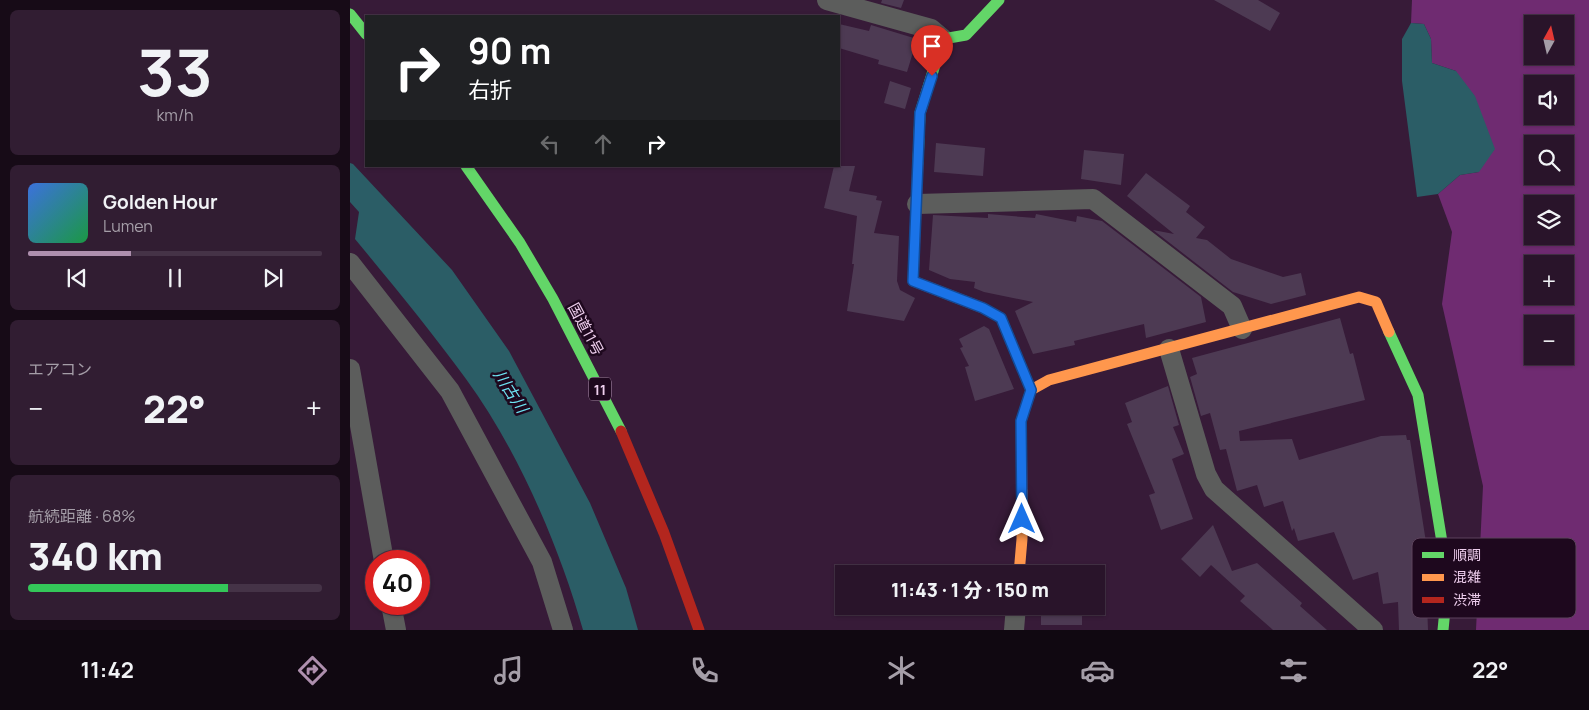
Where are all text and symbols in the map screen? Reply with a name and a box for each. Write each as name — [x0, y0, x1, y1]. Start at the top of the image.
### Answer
north arrow — [1524, 15, 1574, 65]
map controls — [1524, 15, 1574, 365]
pin — [911, 25, 953, 76]
text: 33 — [137, 27, 213, 116]
text: 90 m — [468, 27, 551, 75]
icon: arrive — [918, 32, 946, 60]
icon: right — [385, 35, 450, 100]
text: 右折 — [468, 75, 512, 105]
button: sound — [1524, 75, 1574, 125]
text: km/h — [156, 104, 194, 126]
icon: left — [536, 130, 564, 158]
icon: ahead — [589, 130, 617, 158]
icon: right — [642, 130, 670, 158]
button: search — [1524, 135, 1574, 185]
text: Golden Hour — [103, 189, 217, 215]
button: layers — [1524, 195, 1574, 245]
text: Lumen — [103, 215, 153, 237]
button: + — [1524, 255, 1574, 305]
icon: previous — [63, 264, 91, 292]
icon: pause — [161, 264, 189, 292]
icon: next — [259, 264, 287, 292]
street label: 国道11号 — [563, 299, 609, 359]
button: − — [1524, 315, 1574, 365]
text: エアコン — [28, 358, 92, 380]
water label: 川古川 — [489, 365, 534, 419]
road number: 11 — [589, 378, 611, 400]
text: 22° — [143, 382, 206, 434]
text: − — [28, 389, 43, 427]
text: + — [306, 389, 322, 427]
position arrow — [995, 492, 1047, 544]
text: 航続距離 · 68% — [28, 505, 136, 527]
text: 340 km — [28, 529, 163, 581]
legend — [1412, 538, 1576, 618]
text: 順調 — [1453, 545, 1481, 564]
speed limit sign: 40 — [365, 550, 430, 615]
text: 混雑 — [1453, 567, 1481, 586]
text: 11:43 · 1 分 · 150 m — [891, 577, 1049, 603]
text: 渋滞 — [1453, 590, 1481, 609]
icon: directions — [295, 653, 330, 688]
icon: music — [491, 653, 526, 688]
icon: phone — [687, 653, 722, 688]
icon: climate — [884, 653, 919, 688]
icon: car — [1080, 653, 1115, 688]
icon: filters — [1276, 653, 1311, 688]
text: 11:42 — [81, 655, 134, 685]
text: 22° — [1472, 655, 1508, 685]

